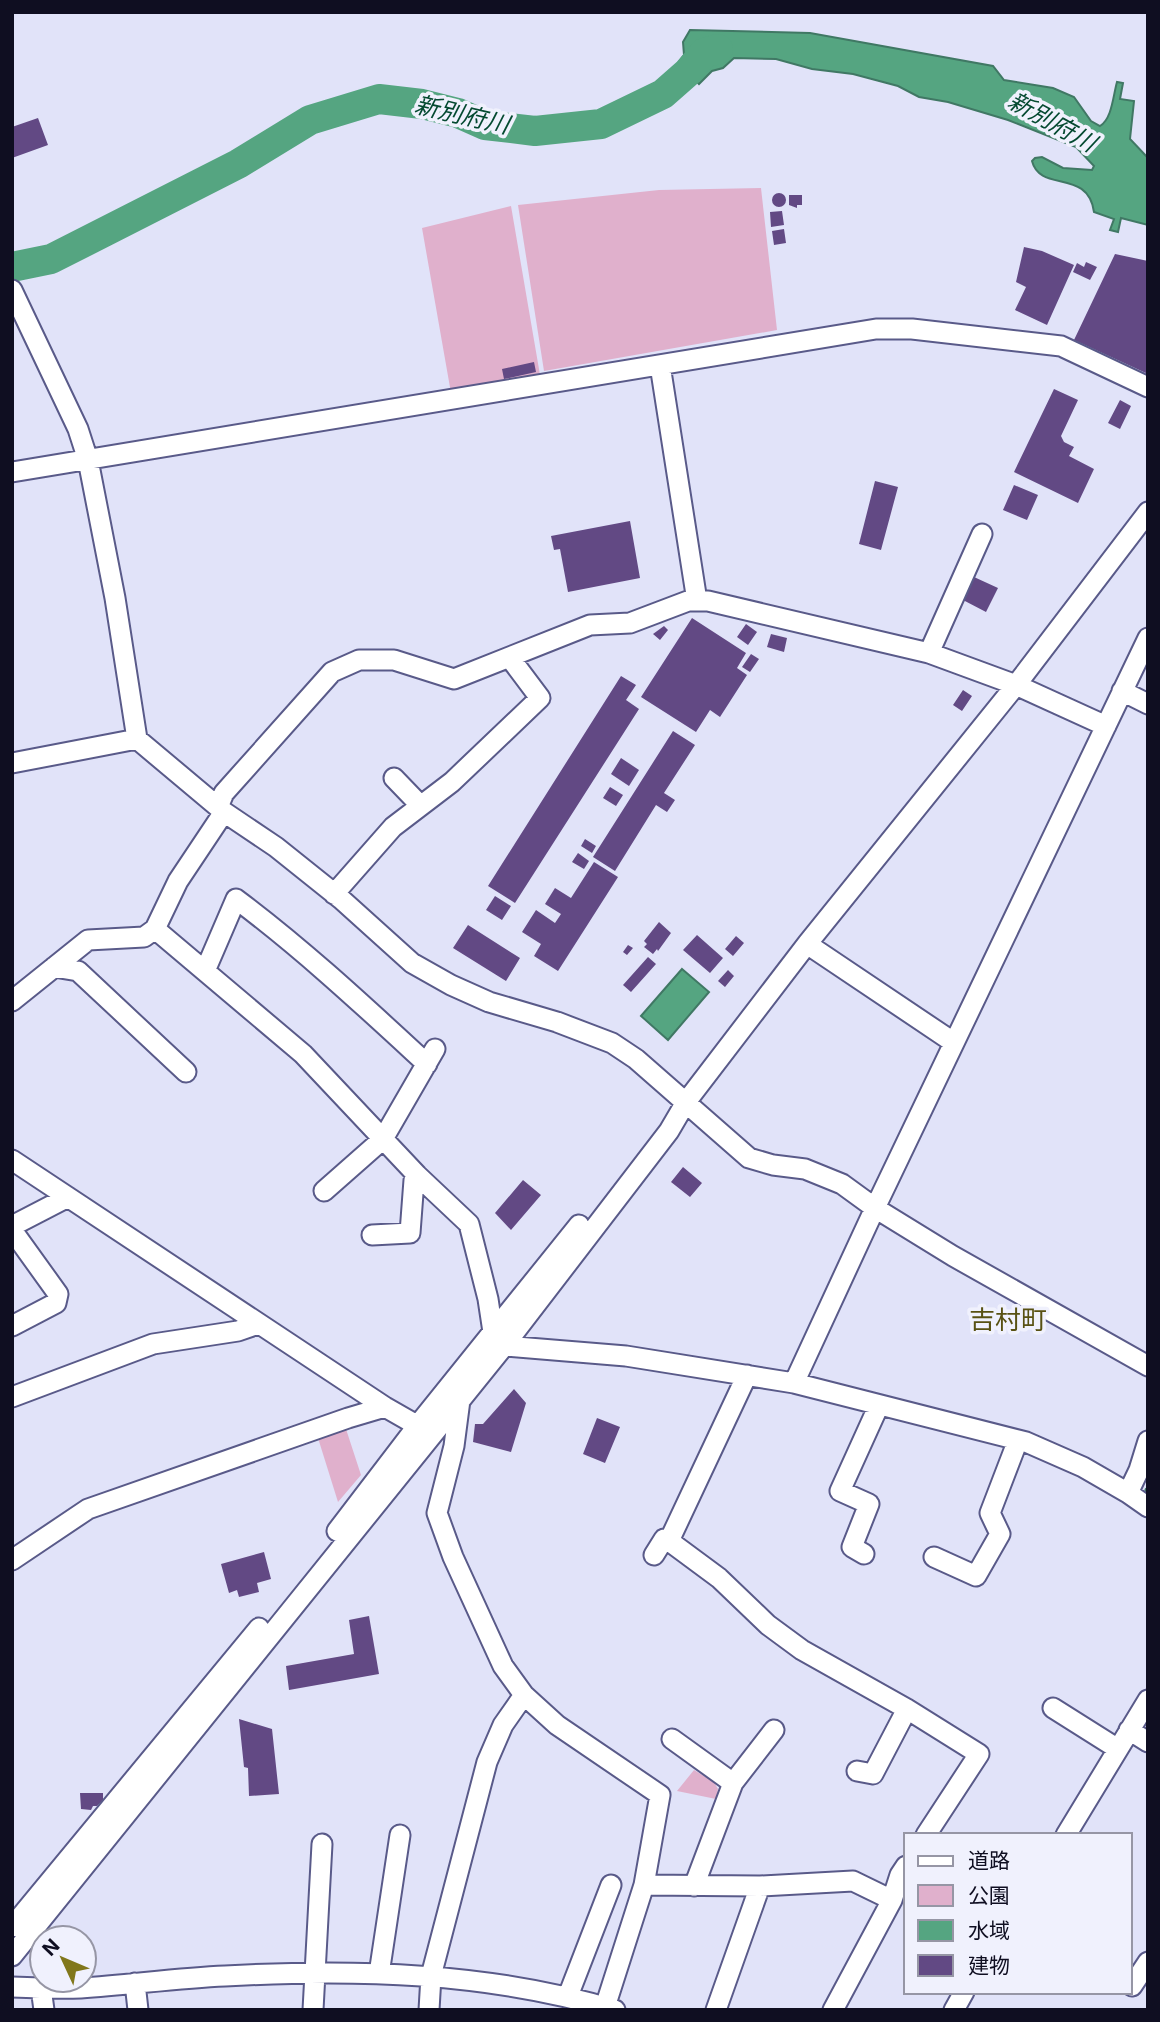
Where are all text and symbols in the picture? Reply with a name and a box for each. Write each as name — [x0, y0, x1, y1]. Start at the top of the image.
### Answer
water label: 新別府川 — [1003, 86, 1104, 159]
water label: 新別府川 — [412, 90, 515, 140]
district label: 吉村町 — [969, 1304, 1047, 1335]
legend — [904, 1833, 1132, 1994]
text: 道路 — [968, 1848, 1010, 1873]
text: 公園 — [968, 1883, 1010, 1908]
text: 水域 — [968, 1918, 1010, 1943]
north arrow — [28, 1924, 98, 1994]
text: N — [38, 1934, 64, 1961]
text: 建物 — [968, 1953, 1010, 1978]

